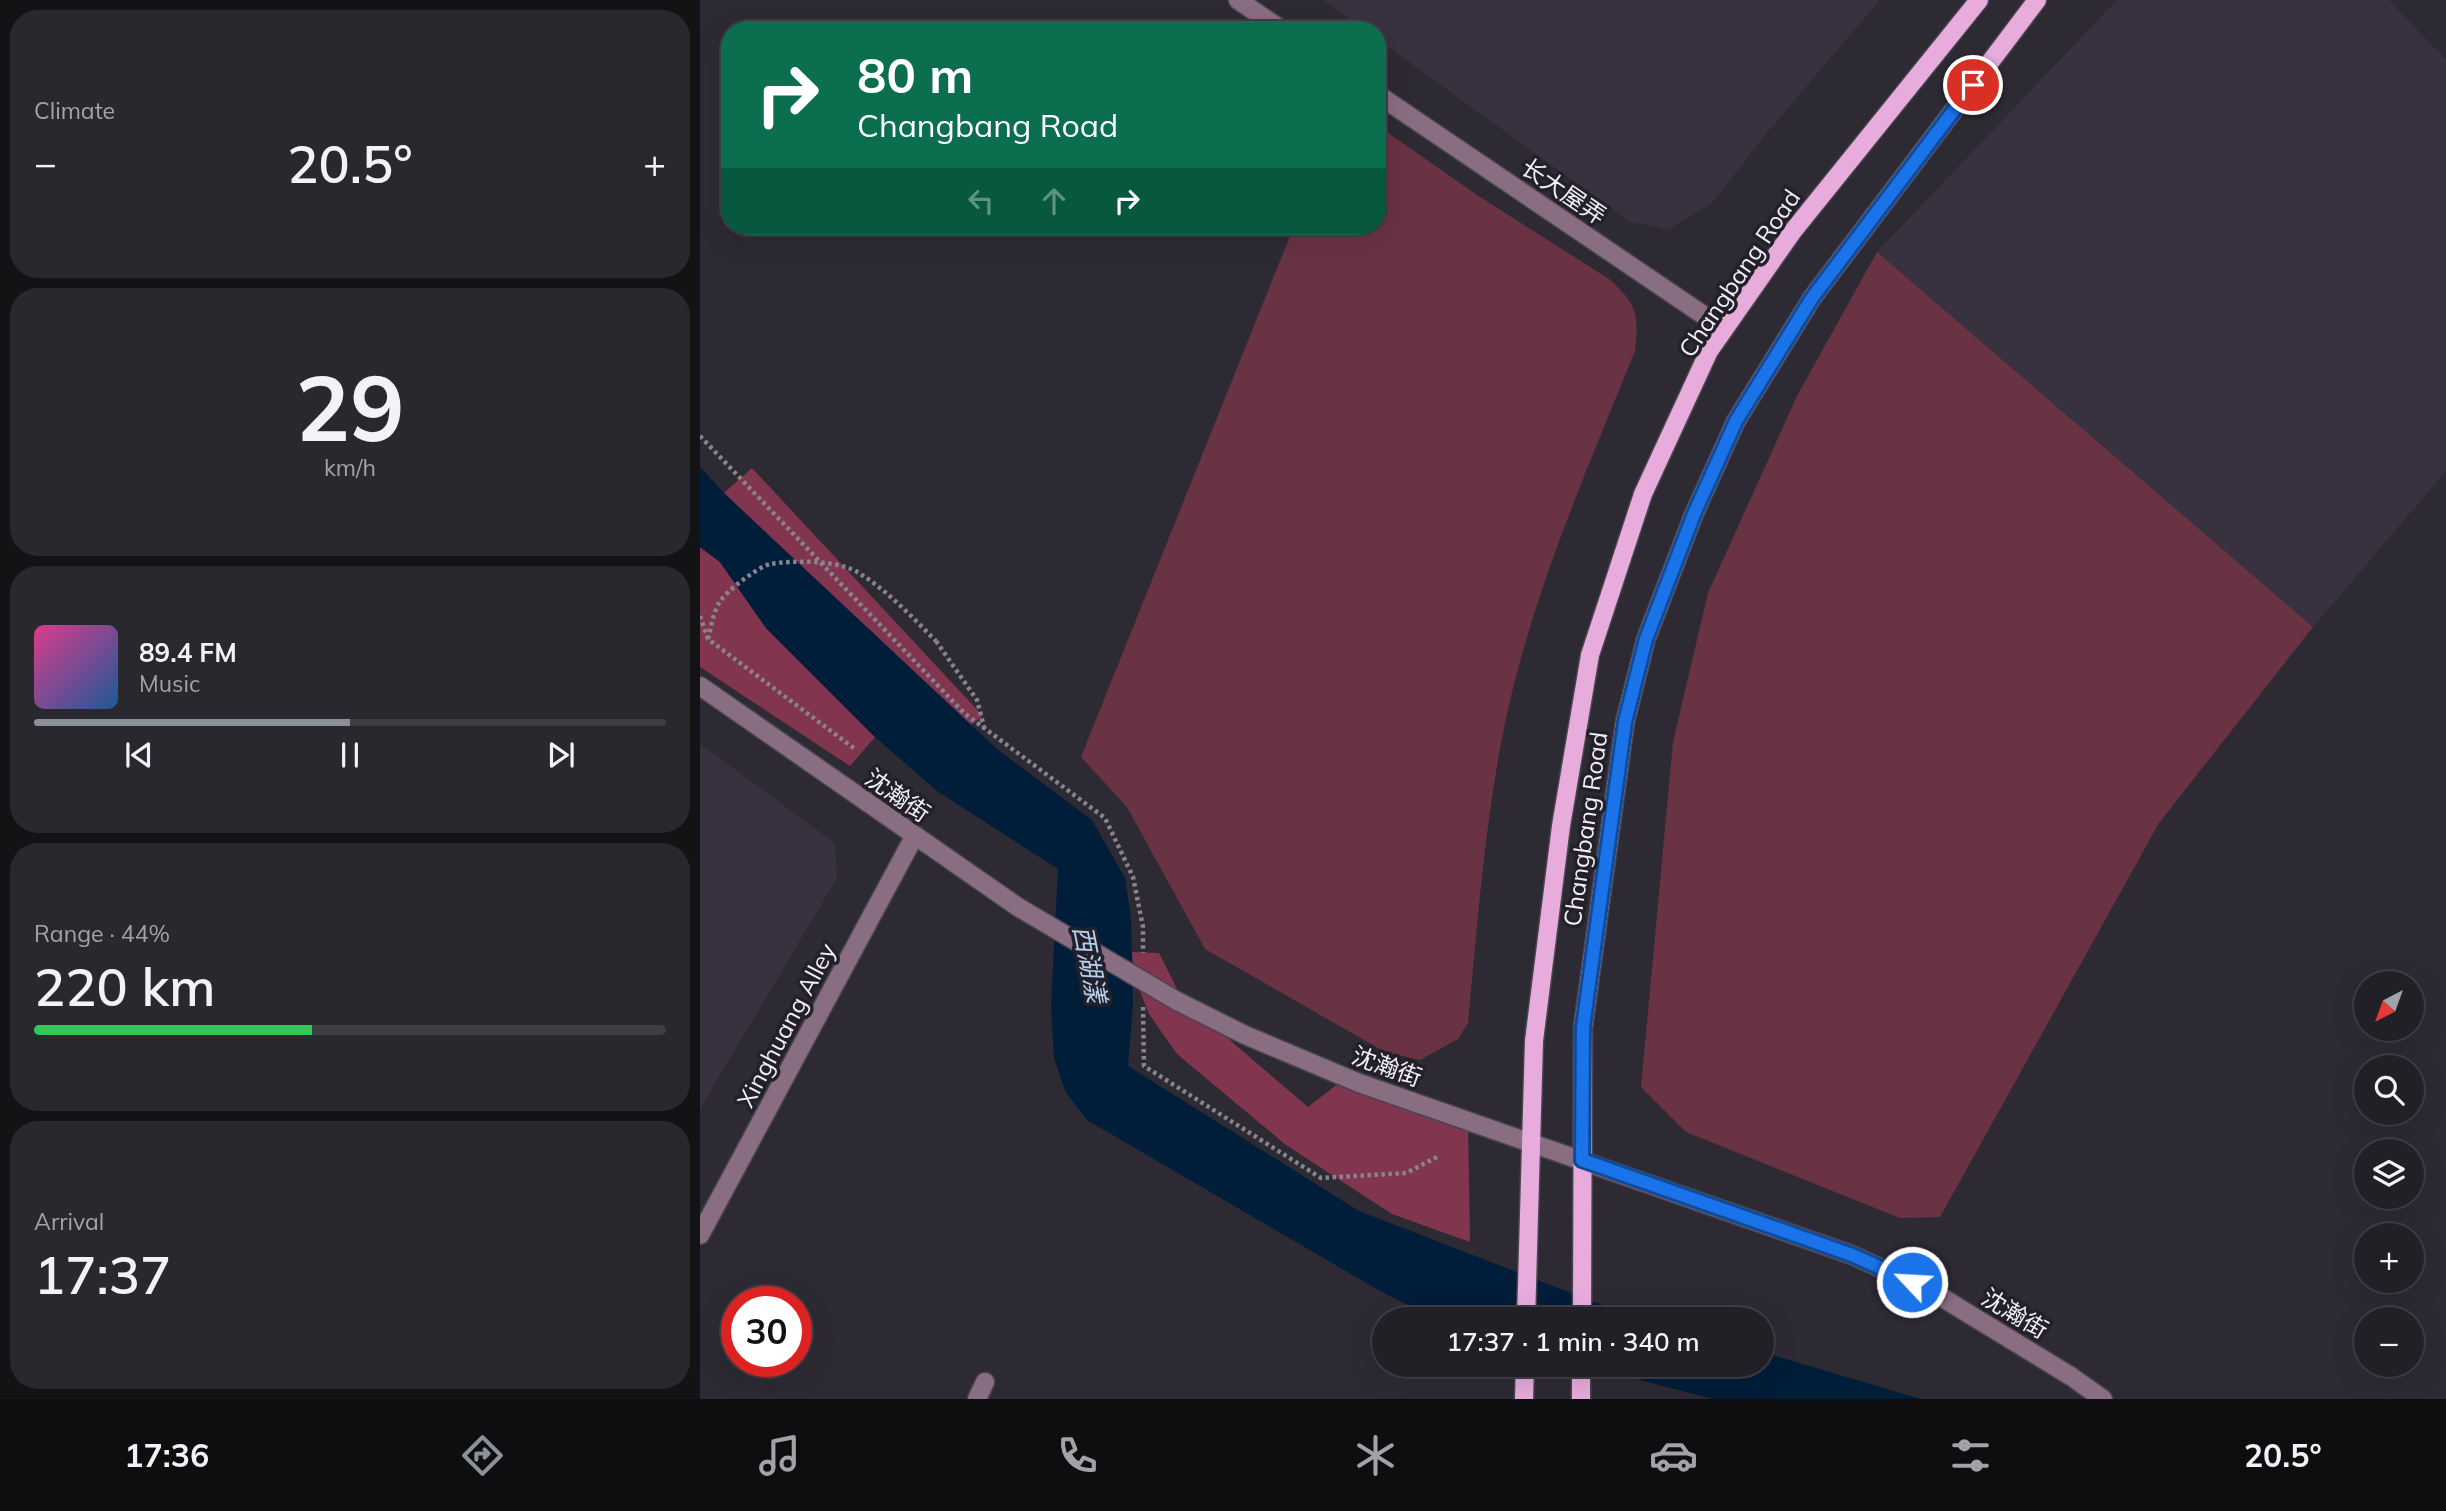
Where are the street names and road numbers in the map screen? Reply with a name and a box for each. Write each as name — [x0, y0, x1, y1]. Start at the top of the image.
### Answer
street label: 长大屋弄 — [1516, 152, 1612, 230]
street label: Changbang Road — [1672, 183, 1806, 363]
street label: Changbang Road — [1557, 730, 1613, 928]
street label: 沈瀚街 — [860, 762, 936, 828]
street label: Xinghuang Alley — [730, 938, 842, 1112]
street label: 沈瀚街 — [1348, 1040, 1426, 1092]
street label: 沈瀚街 — [1976, 1282, 2054, 1344]

